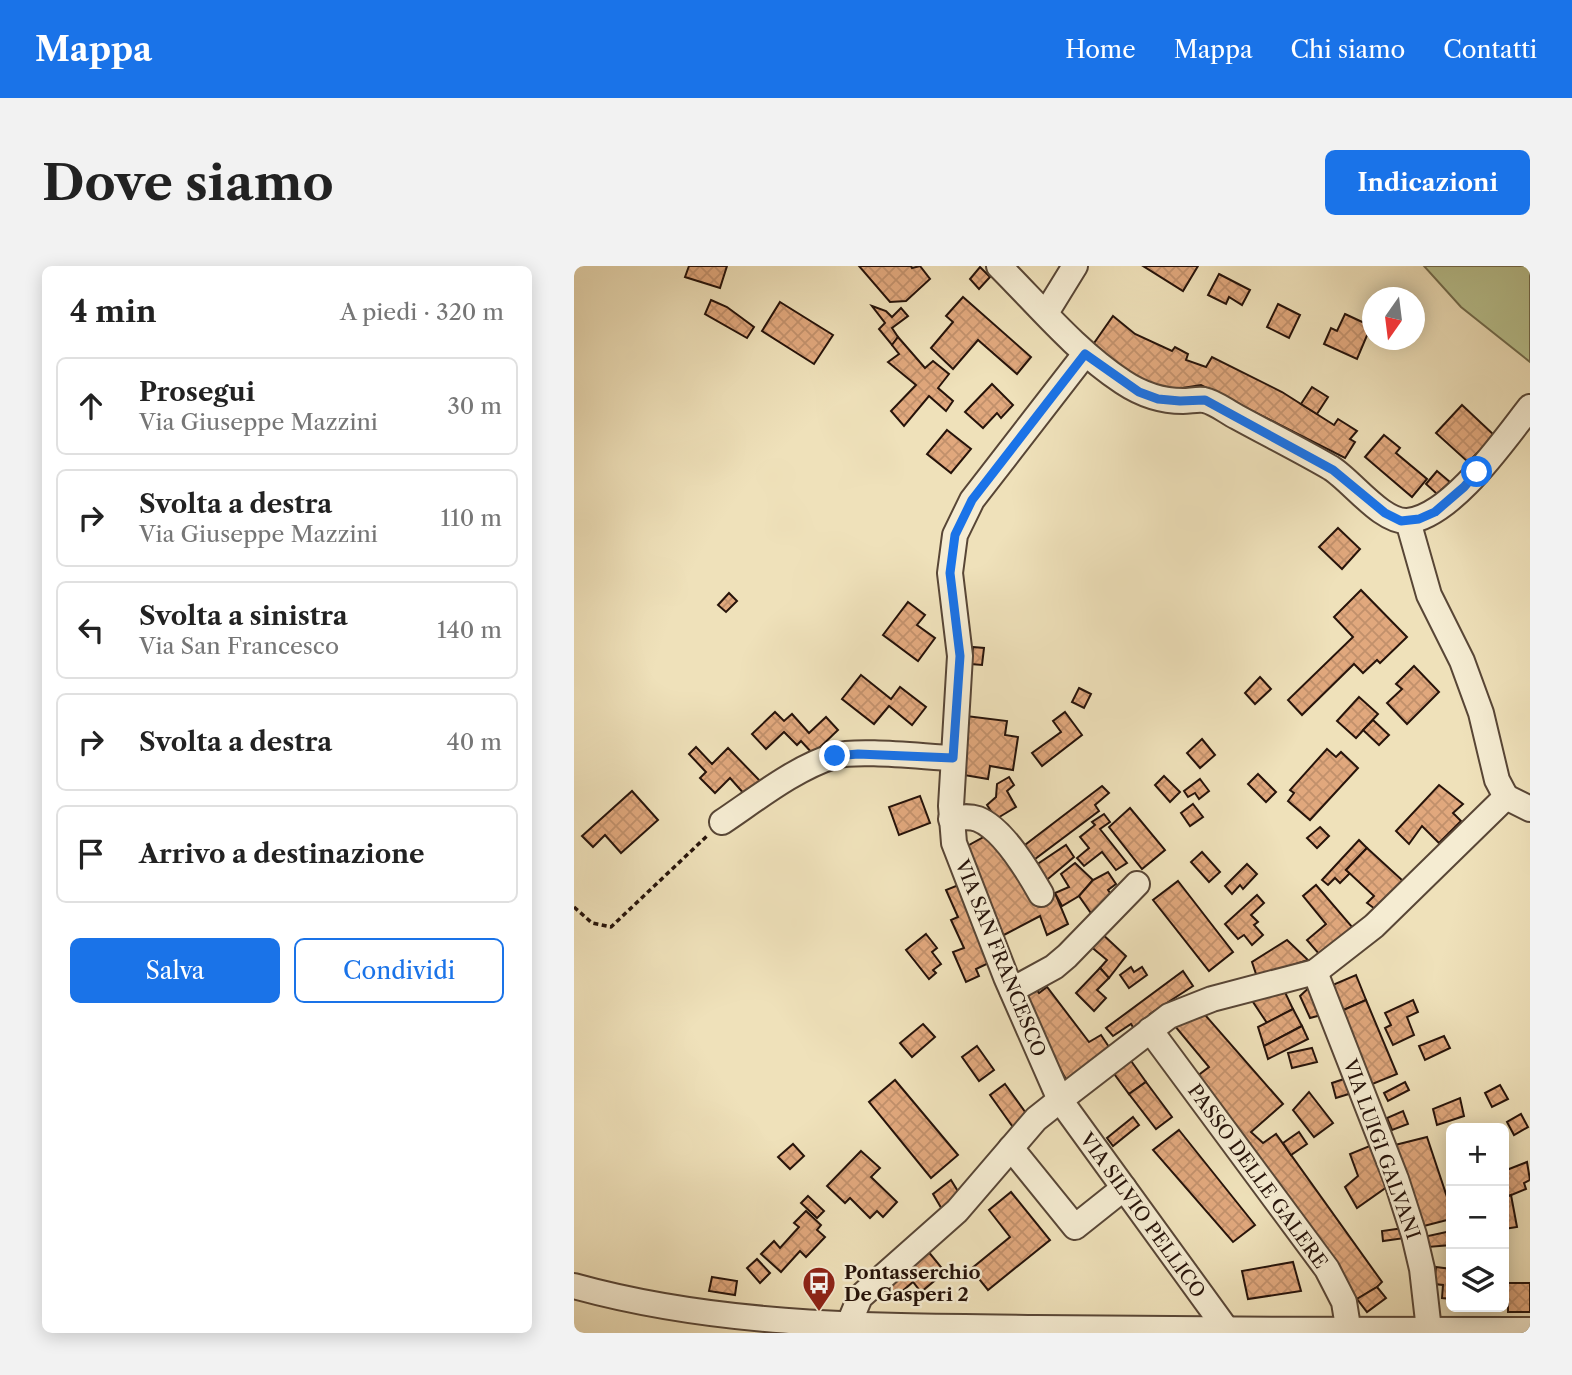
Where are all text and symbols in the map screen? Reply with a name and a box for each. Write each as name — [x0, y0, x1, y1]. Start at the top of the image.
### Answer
text: Mappa — [35, 29, 152, 70]
text: Home — [1065, 35, 1136, 64]
text: Mappa — [1174, 35, 1253, 64]
text: Chi siamo — [1291, 35, 1405, 64]
text: Contatti — [1443, 35, 1537, 64]
button: Indicazioni — [1325, 150, 1530, 215]
text: Dove siamo — [42, 152, 334, 213]
north arrow — [1362, 287, 1425, 350]
text: 4 min — [70, 293, 156, 330]
text: A piedi · 320 m — [340, 298, 504, 326]
text: Prosegui — [139, 376, 255, 408]
icon: ahead — [72, 387, 110, 425]
text: 30 m — [447, 392, 502, 420]
text: Via Giuseppe Mazzini — [139, 408, 378, 436]
route start — [1461, 456, 1492, 487]
text: Svolta a destra — [139, 488, 332, 520]
icon: right — [72, 499, 110, 537]
text: 110 m — [441, 504, 502, 532]
text: Via Giuseppe Mazzini — [139, 520, 378, 548]
text: Svolta a sinistra — [139, 600, 348, 632]
icon: left — [72, 611, 110, 649]
text: 140 m — [437, 616, 502, 644]
text: Via San Francesco — [139, 632, 339, 660]
icon: right — [72, 723, 110, 761]
text: Svolta a destra — [139, 726, 332, 758]
text: 40 m — [447, 728, 502, 756]
route end — [819, 740, 850, 771]
icon: arrive — [72, 835, 110, 873]
text: Arrivo a destinazione — [139, 838, 425, 870]
street label: VIA SAN FRANCESCO — [950, 855, 1051, 1060]
button: Salva — [70, 938, 280, 1003]
button: Condividi — [294, 938, 504, 1003]
street label: VIA LUIGI GALVANI — [1338, 1055, 1425, 1242]
street label: PASSO DELLE GALERE — [1183, 1080, 1332, 1273]
map controls — [1446, 1123, 1509, 1312]
button: + — [1446, 1123, 1509, 1186]
street label: VIA SILVIO PELLICO — [1074, 1128, 1210, 1302]
button: − — [1446, 1186, 1509, 1249]
button: layers — [1446, 1249, 1509, 1312]
place label: Pontasserchio De Gasperi 2 — [844, 1261, 981, 1306]
bus stop icon: Pontasserchio De Gasperi 2 — [800, 1264, 838, 1313]

